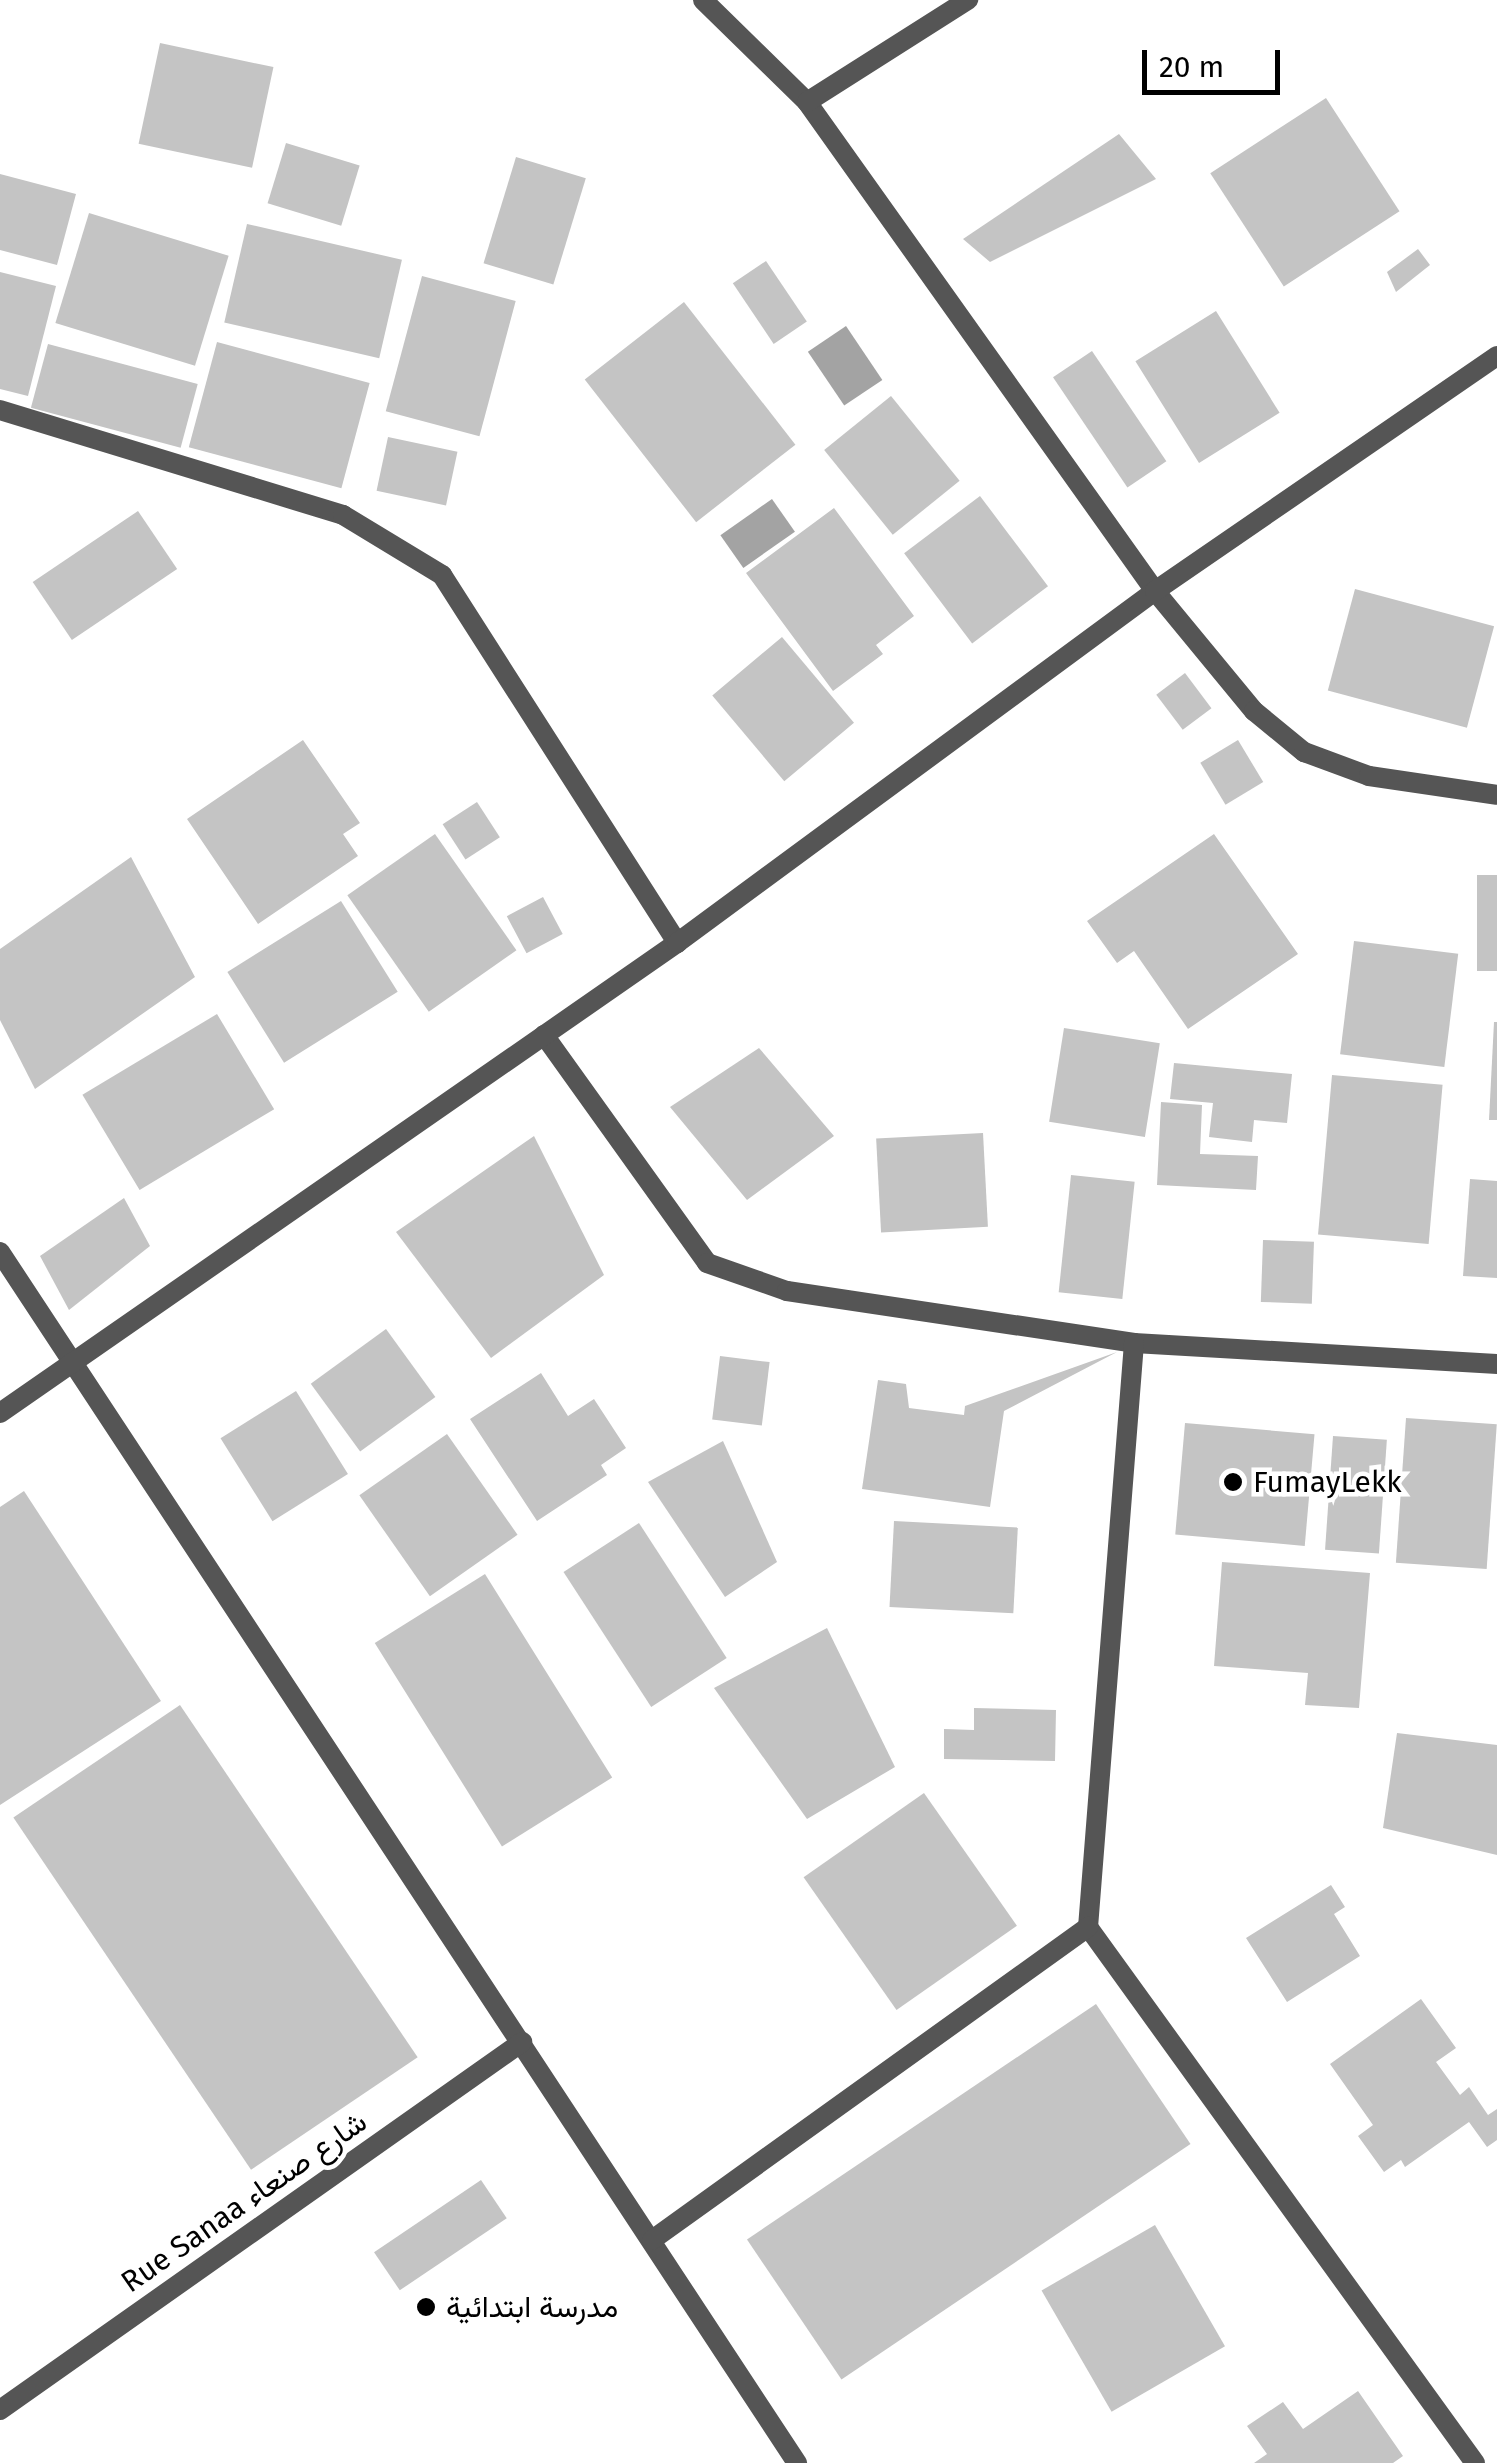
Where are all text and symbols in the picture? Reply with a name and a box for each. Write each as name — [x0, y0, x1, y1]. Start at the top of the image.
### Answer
scale bar — [1147, 30, 1284, 92]
text: 20 m — [1159, 49, 1224, 85]
place label: FumayLekk — [1253, 1464, 1402, 1500]
marker: FumayLekk — [1222, 1471, 1244, 1493]
street label: Rue Sanaa شارع صنعاء — [114, 2104, 374, 2300]
place label: مدرسة ابتدائية — [446, 2289, 618, 2325]
marker: مدرسة ابتدائية — [415, 2296, 437, 2318]

